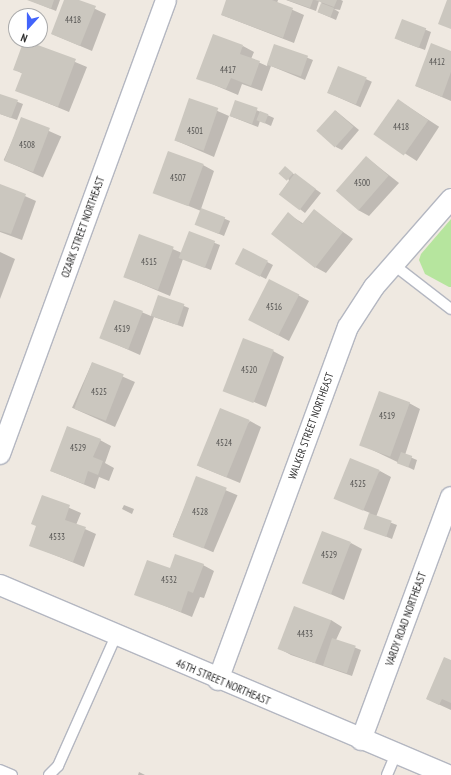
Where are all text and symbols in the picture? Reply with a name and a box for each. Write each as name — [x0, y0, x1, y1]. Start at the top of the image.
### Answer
north arrow — [8, 8, 48, 48]
house number: 4418 — [65, 15, 81, 25]
text: N — [19, 31, 29, 46]
house number: 4412 — [429, 57, 445, 67]
house number: 4417 — [220, 65, 236, 75]
house number: 4418 — [393, 122, 409, 132]
house number: 4501 — [187, 126, 203, 136]
house number: 4508 — [19, 140, 35, 150]
house number: 4507 — [170, 173, 186, 183]
street label: OZARK STREET NORTHEAST — [58, 174, 108, 280]
house number: 4500 — [354, 178, 370, 188]
house number: 4515 — [141, 257, 157, 267]
house number: 4516 — [266, 302, 282, 312]
house number: 4519 — [114, 324, 130, 334]
house number: 4520 — [241, 365, 257, 375]
street label: WALKER STREET NORTHEAST — [285, 371, 337, 481]
house number: 4525 — [91, 387, 107, 397]
house number: 4519 — [379, 411, 395, 421]
house number: 4524 — [216, 438, 232, 448]
house number: 4529 — [70, 443, 86, 453]
house number: 4525 — [350, 479, 366, 489]
house number: 4528 — [192, 507, 208, 517]
house number: 4533 — [49, 532, 65, 542]
house number: 4529 — [321, 550, 337, 560]
street label: VARDY ROAD NORTHEAST — [383, 570, 429, 668]
house number: 4532 — [161, 575, 177, 585]
house number: 4433 — [297, 629, 313, 639]
street label: 46TH STREET NORTHEAST — [174, 656, 272, 708]

